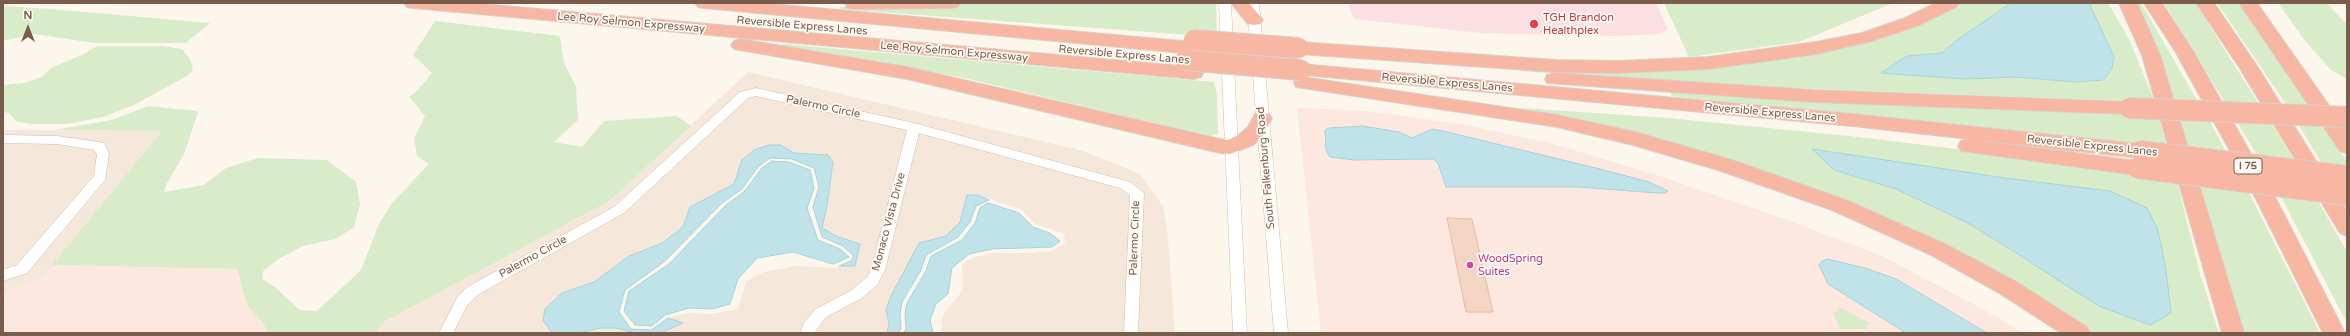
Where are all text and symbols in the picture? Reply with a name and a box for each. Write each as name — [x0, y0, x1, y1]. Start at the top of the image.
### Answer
north arrow — [8, 8, 48, 48]
text: N — [24, 9, 32, 22]
street label: Lee Roy Selmon Expressway — [557, 10, 705, 36]
place label: TGH Brandon Healthplex — [1543, 11, 1614, 37]
street label: Reversible Express Lanes — [736, 14, 868, 38]
marker: TGH Brandon Healthplex — [1528, 18, 1540, 30]
street label: Lee Roy Selmon Expressway — [880, 39, 1028, 65]
street label: Reversible Express Lanes — [1058, 43, 1190, 67]
street label: Reversible Express Lanes — [1381, 71, 1513, 95]
street label: Palermo Circle — [785, 93, 861, 121]
street label: Reversible Express Lanes — [1704, 101, 1836, 125]
street label: South Falkenburg Road — [1254, 106, 1278, 230]
street label: Reversible Express Lanes — [2026, 133, 2158, 159]
road number: I 75 — [2234, 158, 2262, 174]
street label: Monaco Vista Drive — [870, 171, 908, 273]
street label: Palermo Circle — [1127, 200, 1143, 276]
street label: Palermo Circle — [497, 233, 569, 281]
place label: WoodSpring Suites — [1478, 252, 1543, 278]
marker: WoodSpring Suites — [1465, 260, 1475, 270]

